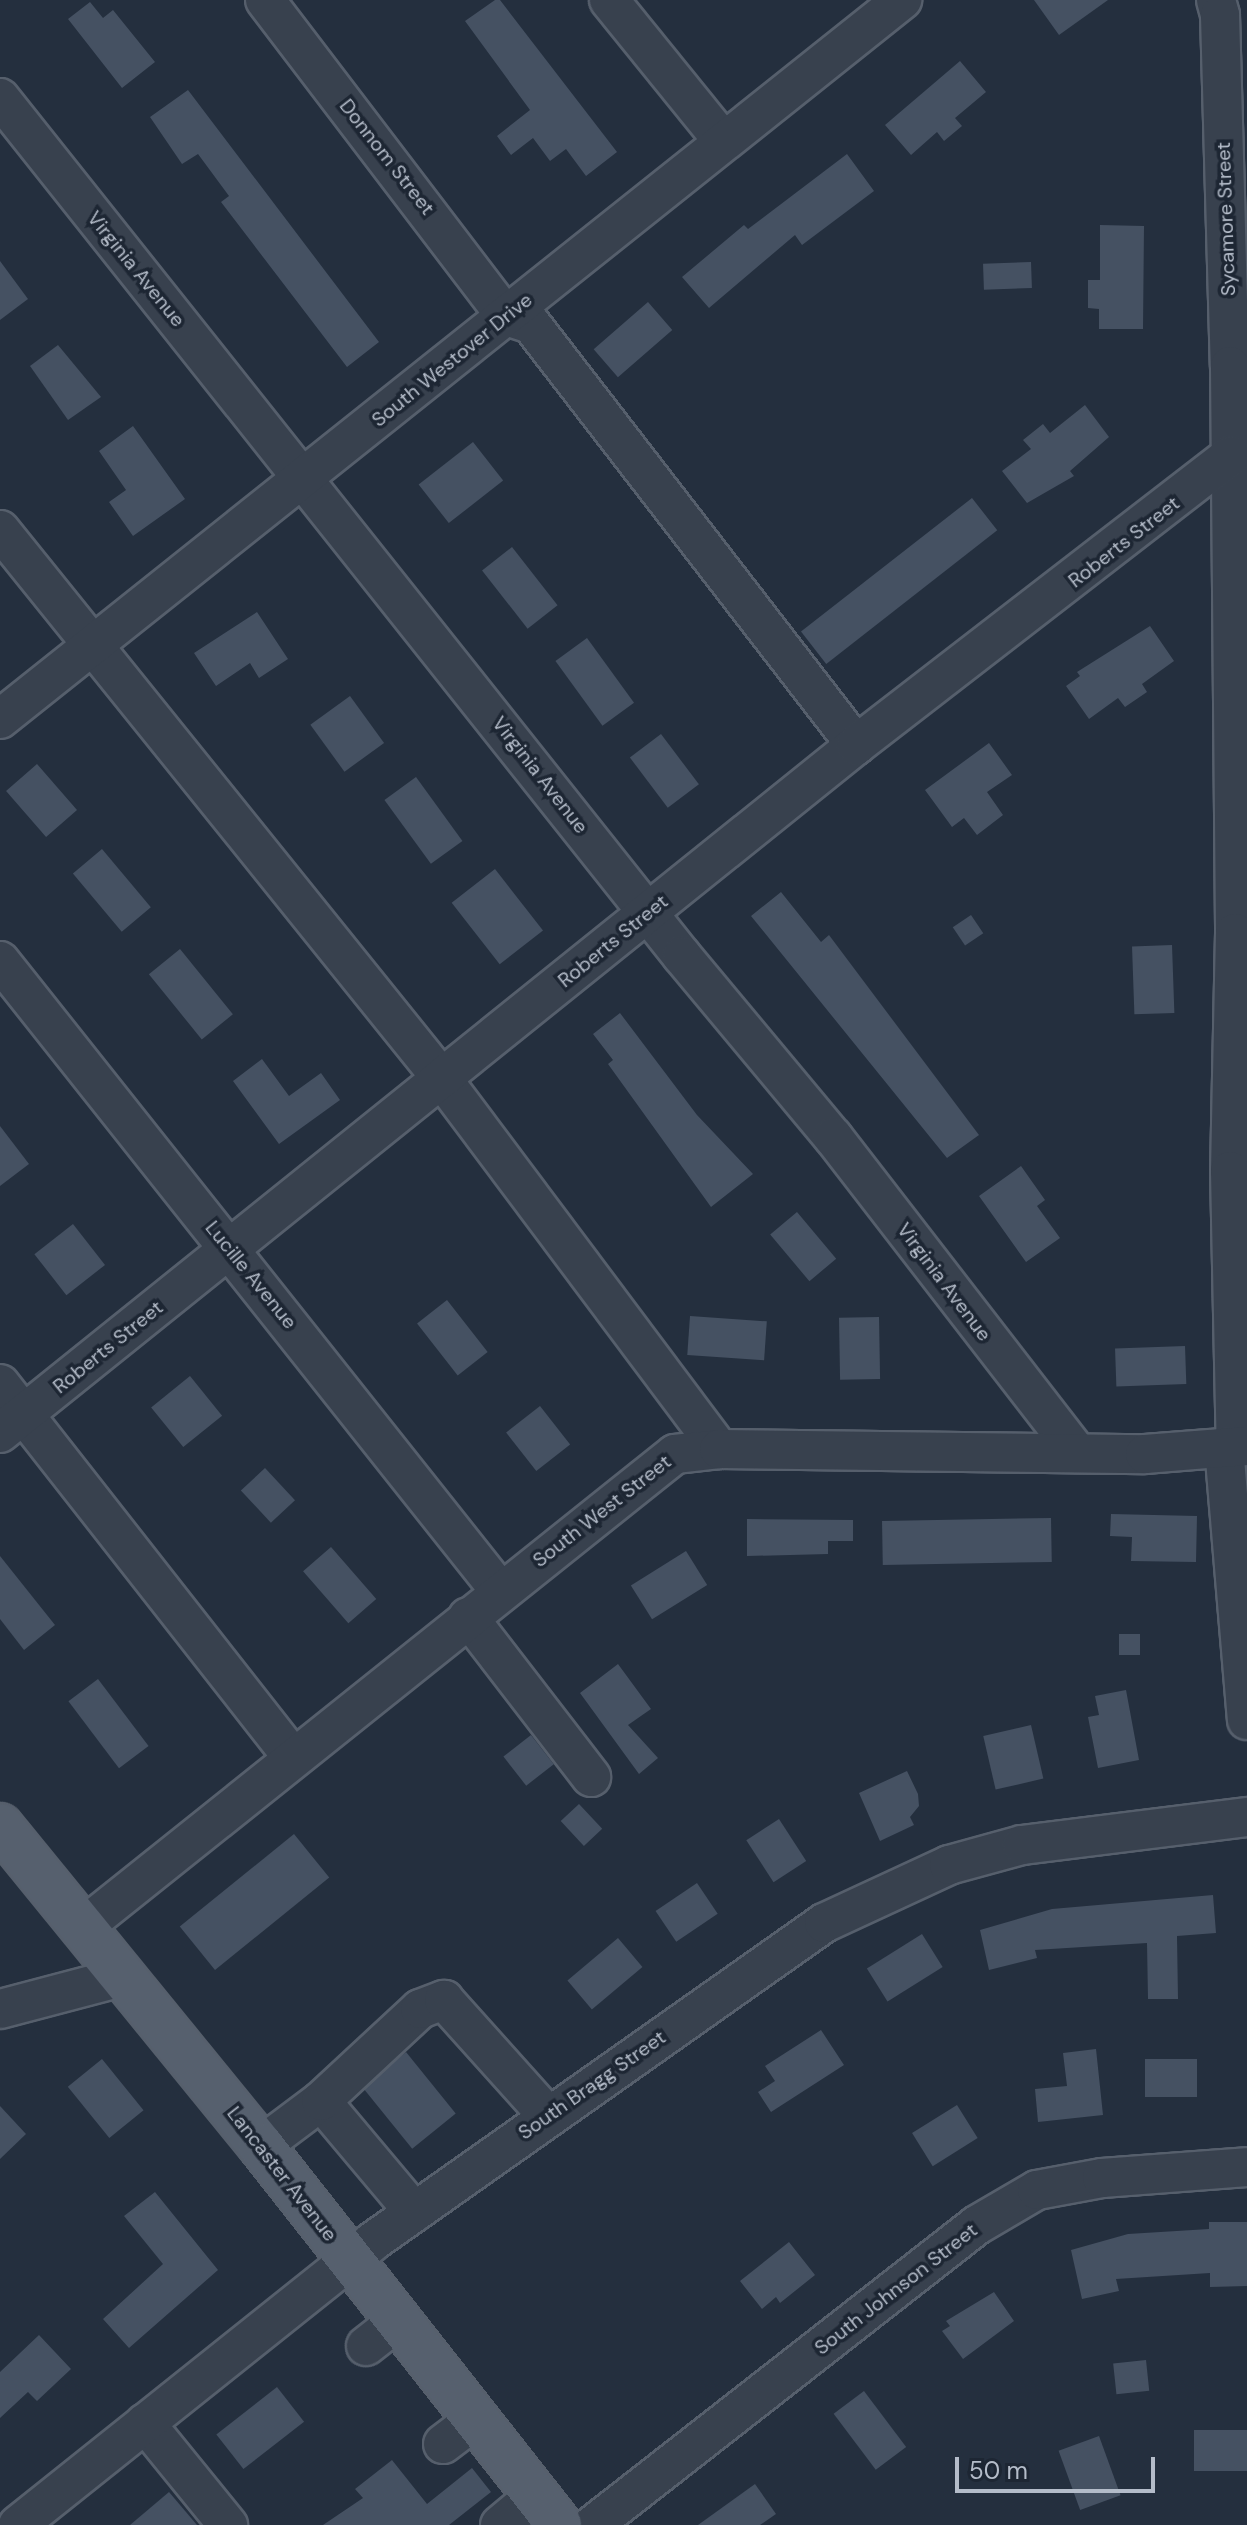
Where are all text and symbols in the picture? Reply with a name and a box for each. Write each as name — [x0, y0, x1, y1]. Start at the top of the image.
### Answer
street label: Donnom Street — [334, 94, 440, 220]
street label: Sycamore Street — [1211, 142, 1241, 296]
street label: Virginia Avenue — [82, 206, 190, 332]
street label: South Westover Drive — [367, 288, 537, 432]
street label: Roberts Street — [1064, 491, 1184, 593]
street label: Virginia Avenue — [487, 712, 593, 838]
street label: Roberts Street — [553, 889, 673, 993]
street label: Lucille Avenue — [200, 1216, 302, 1334]
street label: Virginia Avenue — [892, 1218, 996, 1346]
street label: Roberts Street — [48, 1295, 168, 1399]
street label: South West Street — [528, 1450, 676, 1572]
street label: South Bragg Street — [514, 2025, 670, 2145]
street label: Lancaster Avenue — [222, 2102, 342, 2246]
street label: South Johnson Street — [810, 2218, 982, 2360]
scale bar — [959, 2441, 1159, 2491]
text: 50 m — [969, 2455, 1028, 2486]

